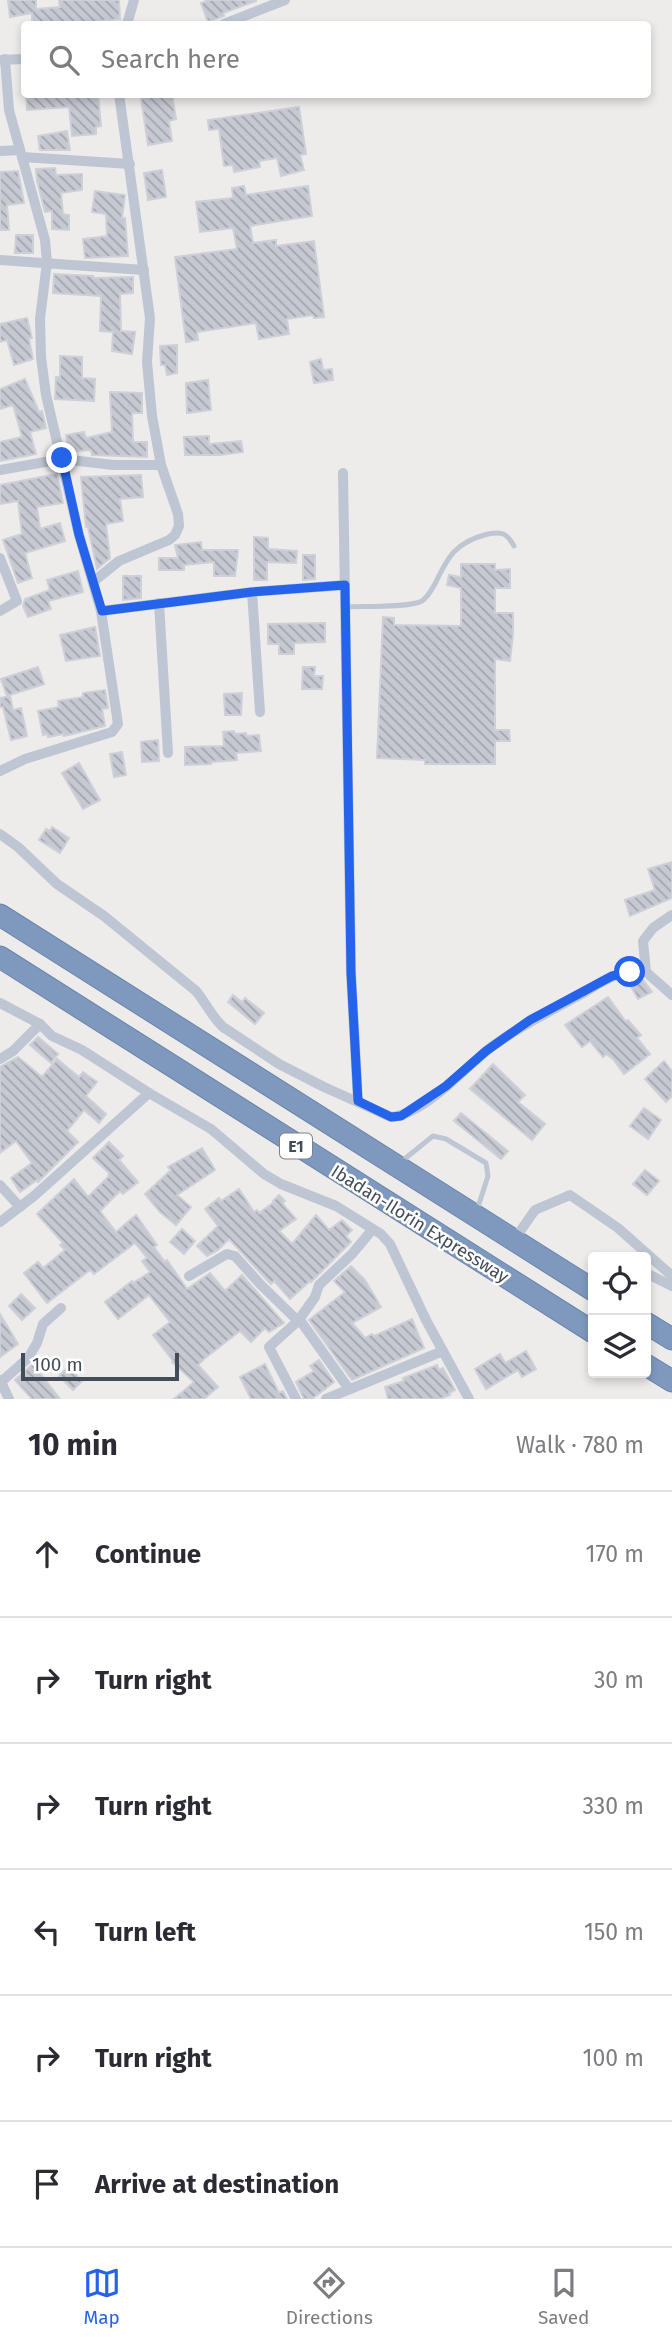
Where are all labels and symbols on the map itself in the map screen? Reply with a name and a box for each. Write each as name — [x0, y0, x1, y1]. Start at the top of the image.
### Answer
route end — [46, 442, 77, 473]
route start — [614, 956, 645, 987]
road number: E1 — [280, 1134, 312, 1158]
street label: Ibadan-Ilorin Expressway — [327, 1160, 513, 1288]
scale bar — [21, 1350, 178, 1382]

